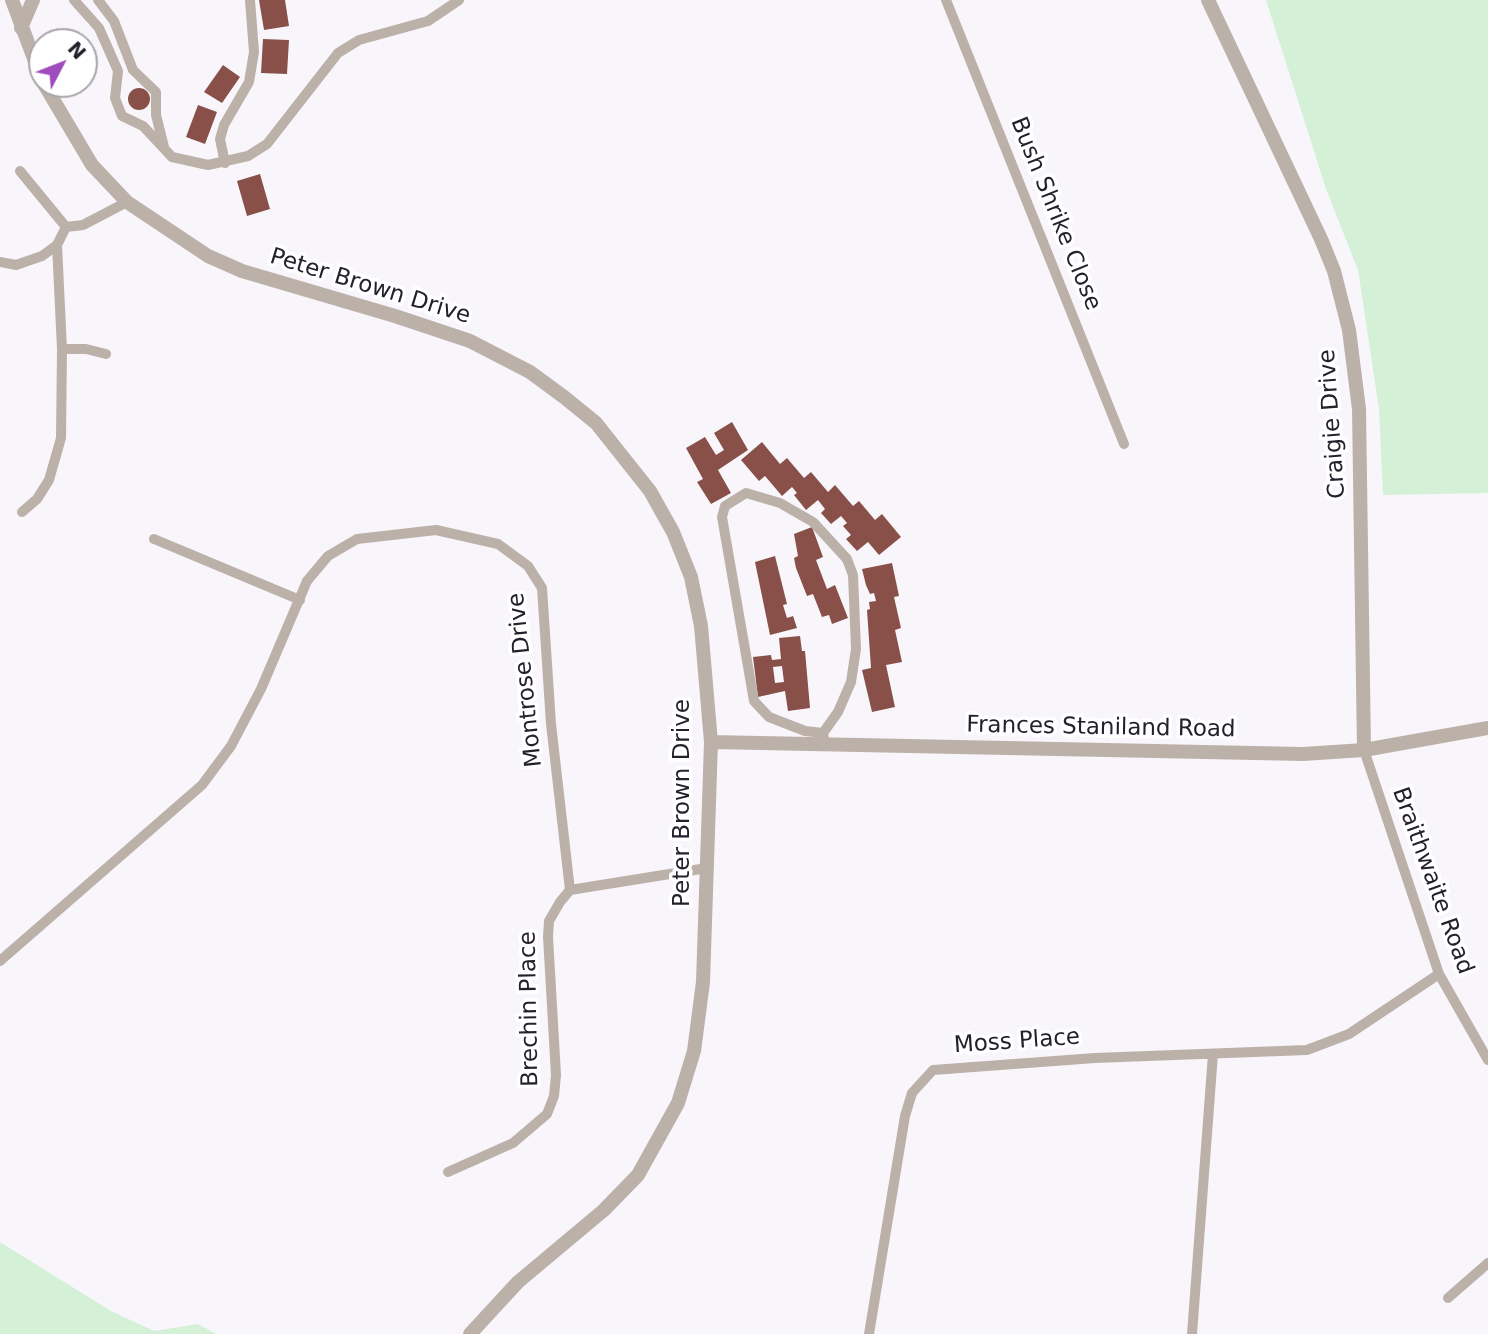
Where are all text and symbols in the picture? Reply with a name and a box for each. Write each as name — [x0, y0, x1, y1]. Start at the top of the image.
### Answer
north arrow — [28, 28, 98, 98]
text: N — [64, 37, 91, 64]
street label: Bush Shrike Close — [1004, 113, 1106, 315]
street label: Peter Brown Drive — [267, 243, 473, 331]
street label: Craigie Drive — [1314, 348, 1352, 500]
street label: Montrose Drive — [503, 591, 549, 769]
street label: Peter Brown Drive — [669, 699, 697, 907]
street label: Frances Staniland Road — [966, 712, 1236, 744]
street label: Braithwaite Road — [1385, 784, 1479, 978]
street label: Brechin Place — [515, 931, 545, 1087]
street label: Moss Place — [953, 1024, 1081, 1060]

